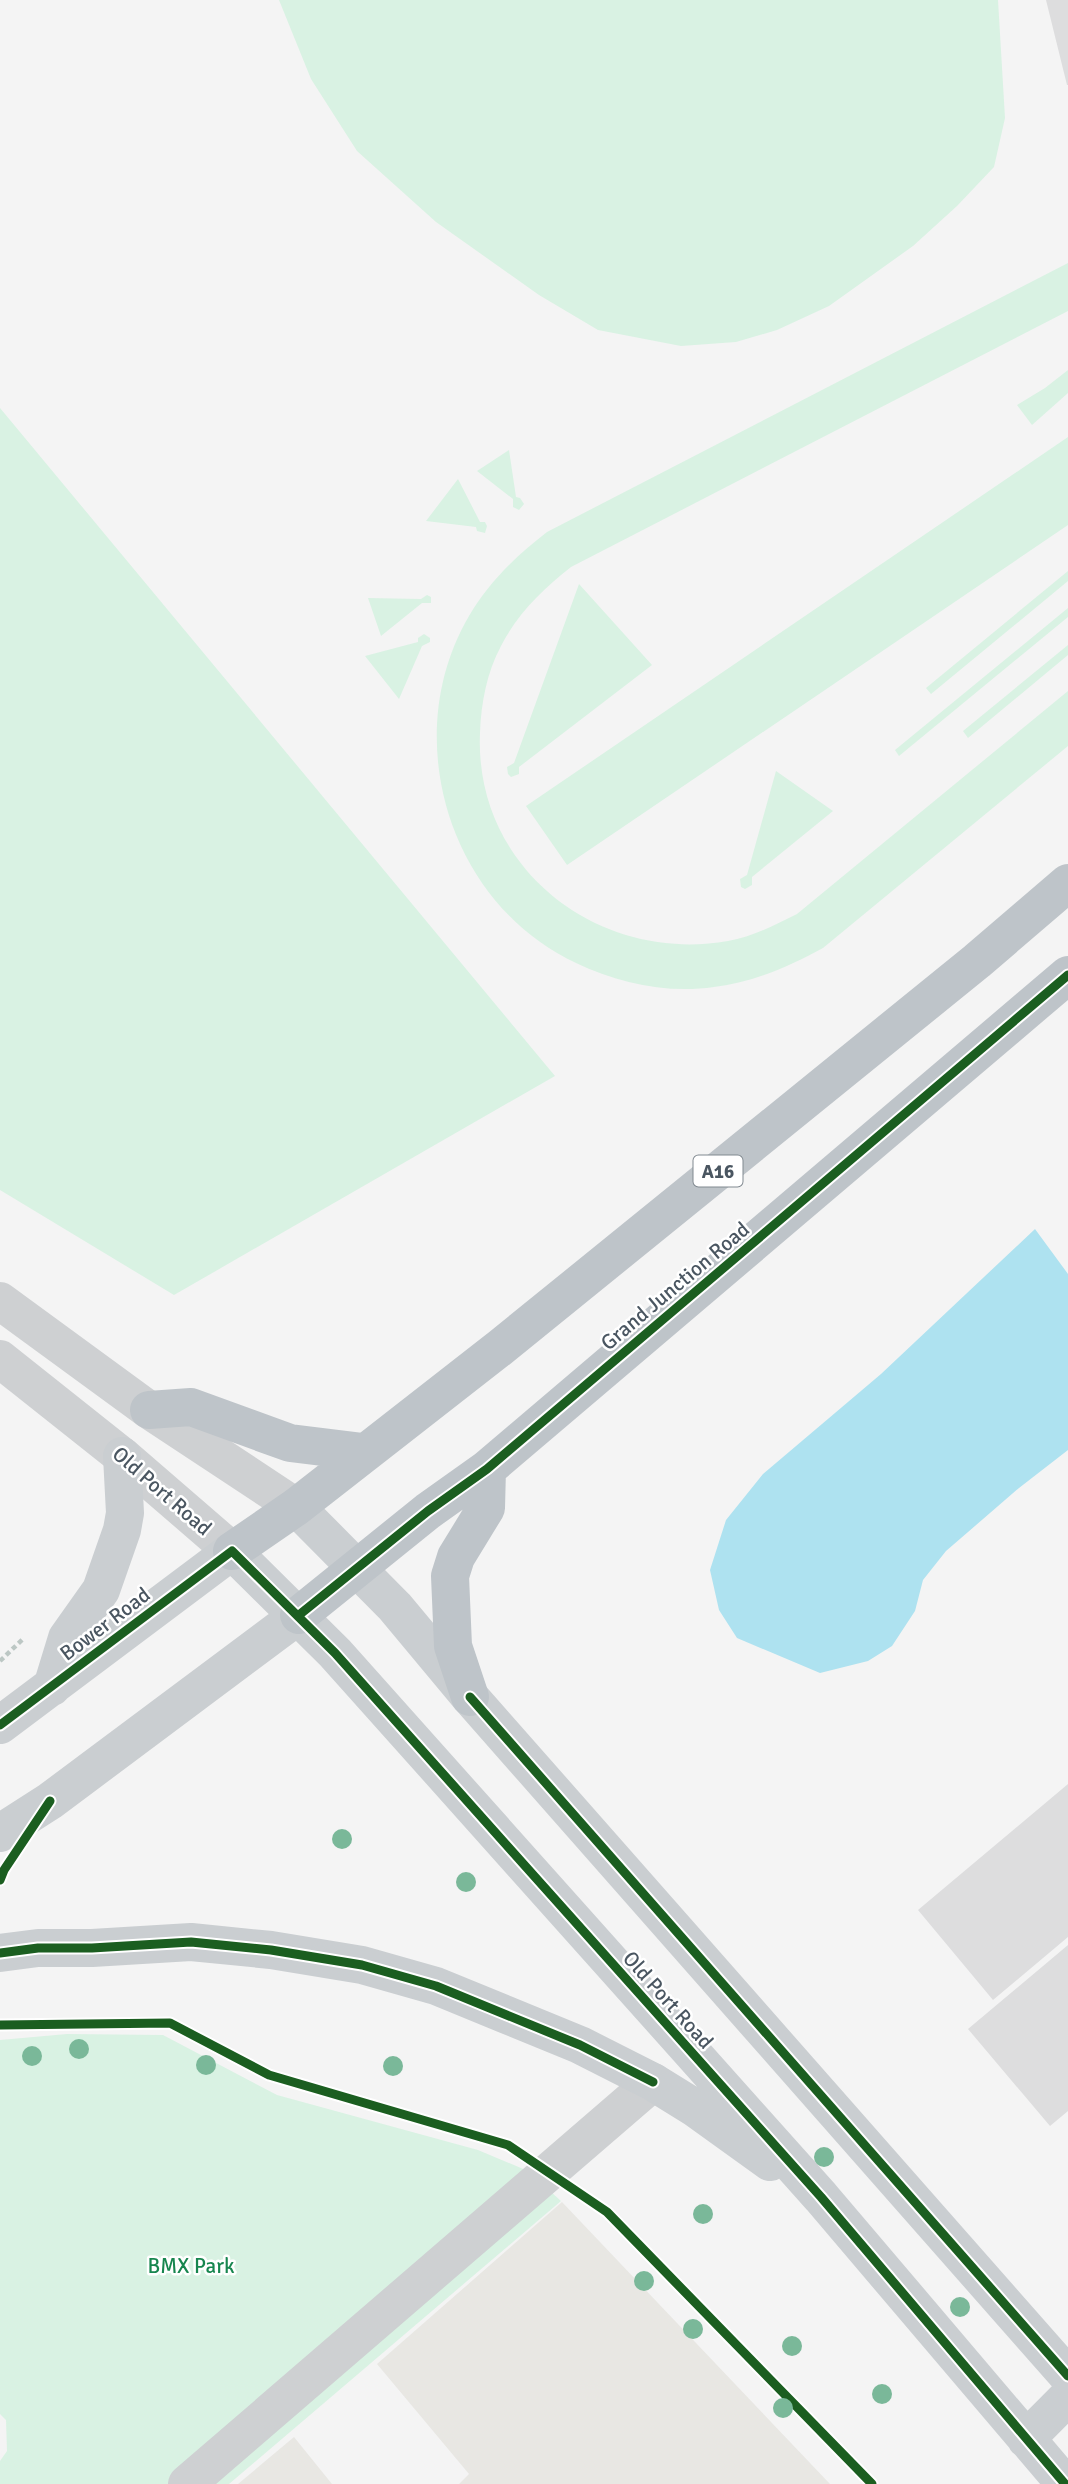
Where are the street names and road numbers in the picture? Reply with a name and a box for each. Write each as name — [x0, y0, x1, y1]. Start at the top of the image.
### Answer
road number: A16 — [694, 1156, 742, 1186]
street label: Grand Junction Road — [595, 1216, 755, 1356]
street label: Old Port Road — [107, 1441, 217, 1541]
street label: Bower Road — [55, 1582, 155, 1666]
street label: Old Port Road — [617, 1946, 719, 2054]

